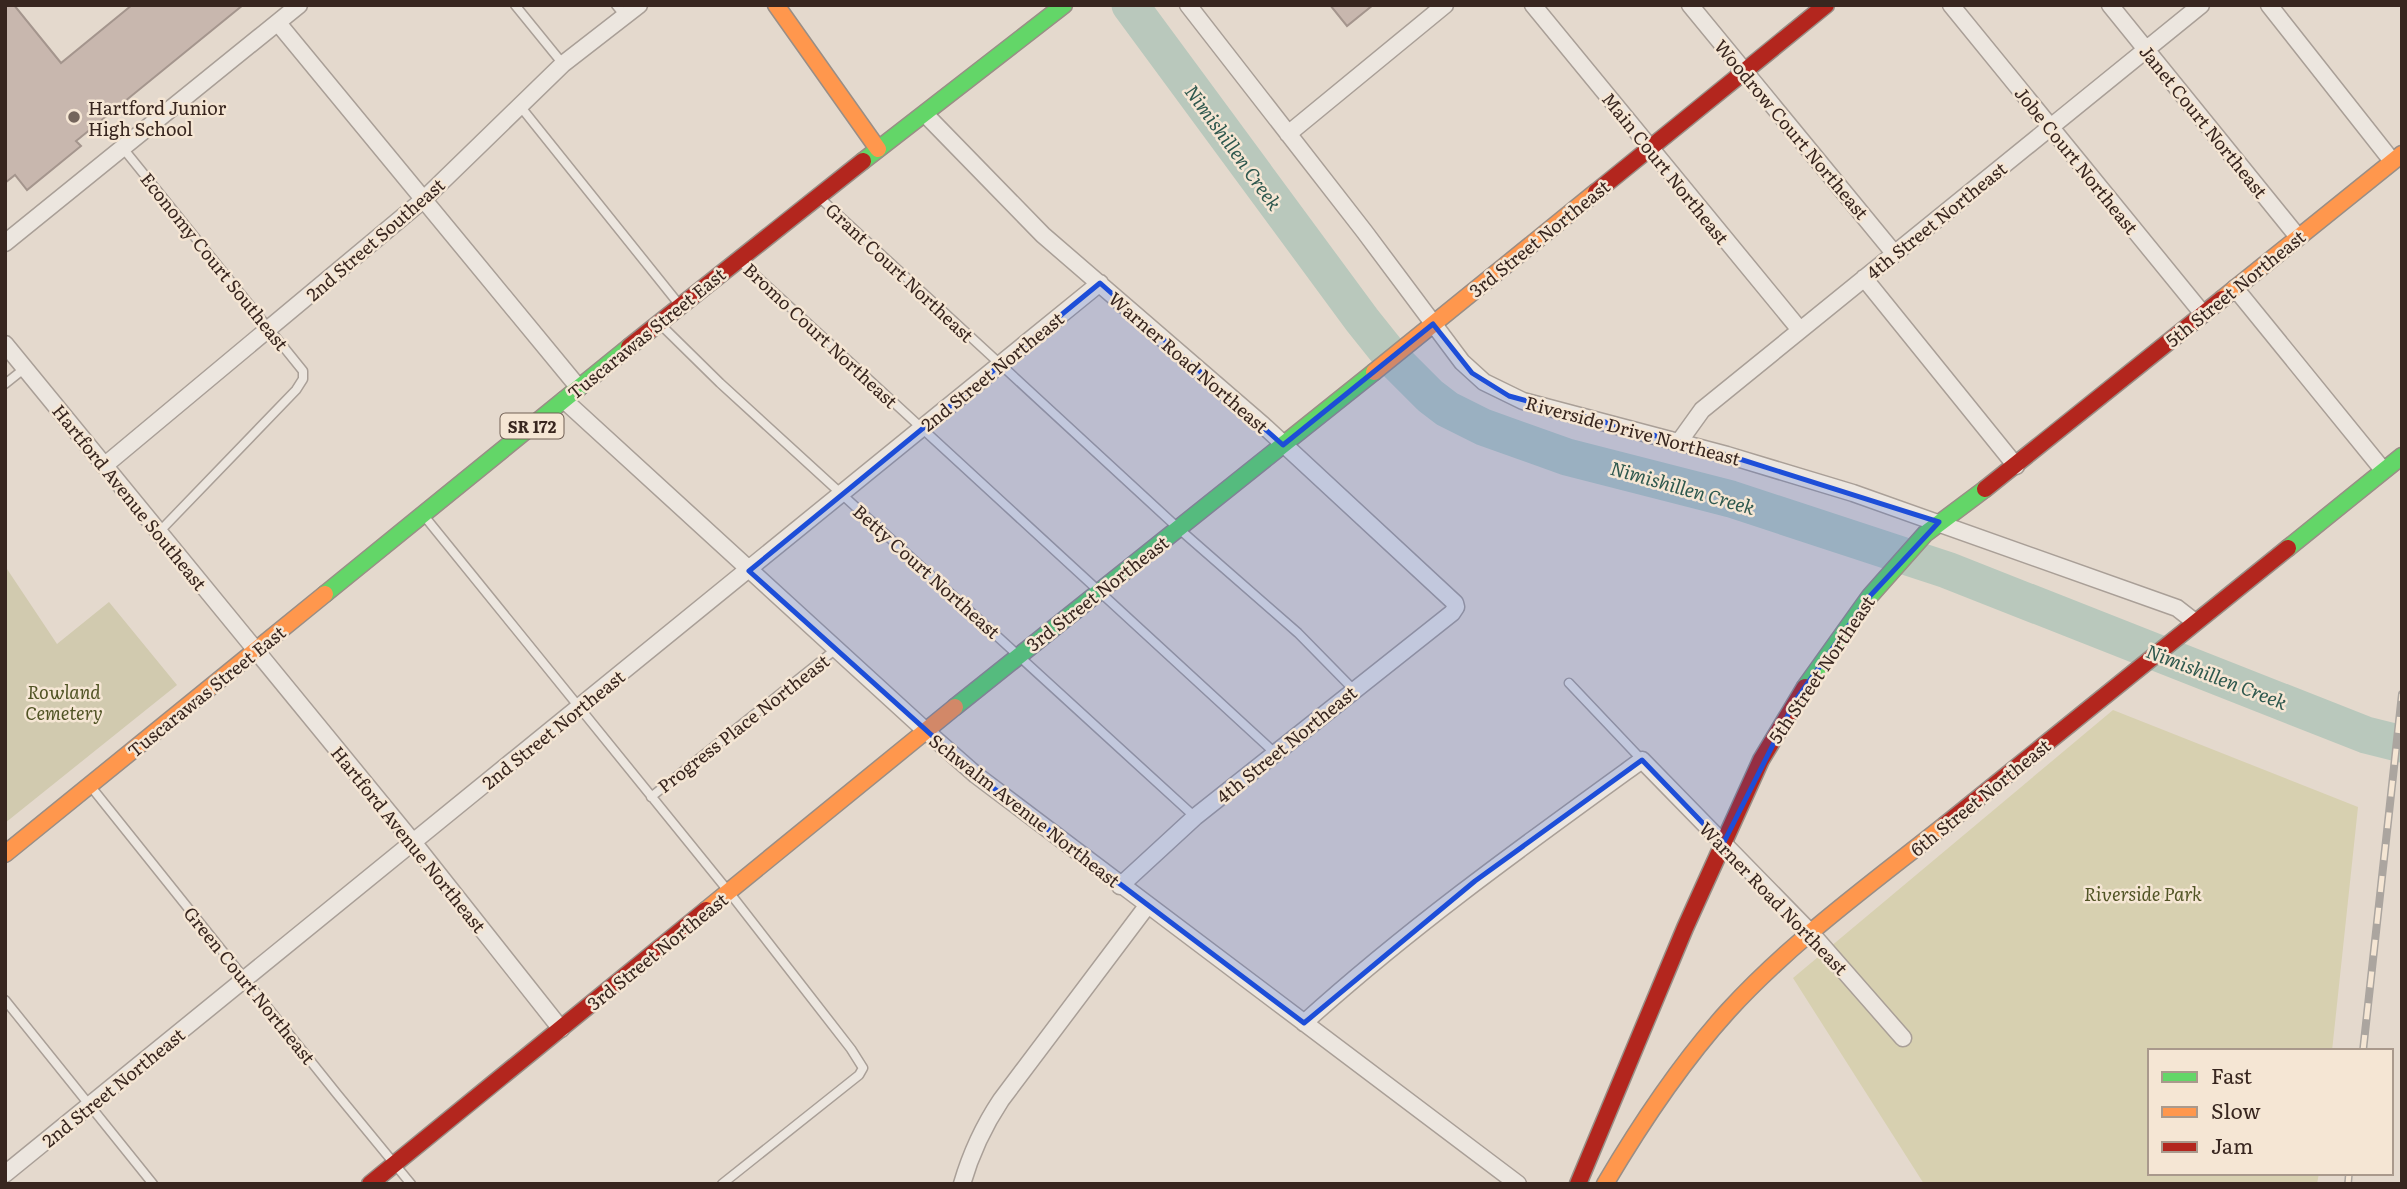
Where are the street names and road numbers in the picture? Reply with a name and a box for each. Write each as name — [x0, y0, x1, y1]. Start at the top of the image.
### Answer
street label: Woodrow Court Northeast — [1708, 33, 1876, 226]
street label: Janet Court Northeast — [2134, 38, 2275, 204]
street label: Jobe Court Northeast — [2009, 80, 2146, 240]
street label: Main Court Northeast — [1596, 86, 1736, 250]
street label: 4th Street Northeast — [1860, 154, 2013, 285]
street label: Economy Court Southeast — [135, 166, 296, 357]
street label: 2nd Street Southeast — [300, 171, 451, 307]
street label: 3rd Street Northeast — [1463, 172, 1616, 303]
street label: Grant Court Northeast — [820, 196, 981, 348]
street label: 5th Street Northeast — [2159, 223, 2311, 353]
street label: Bromo Court Northeast — [738, 256, 905, 414]
street label: Tuscarawas Street East — [561, 260, 731, 405]
street label: Warner Road Northeast — [1103, 285, 1275, 440]
street label: 2nd Street Northeast — [915, 304, 1070, 437]
street label: Riverside Drive Northeast — [1523, 388, 1744, 472]
street label: Hartford Avenue Southeast — [46, 398, 214, 596]
road number: SR 172 — [500, 414, 564, 438]
street label: Betty Court Northeast — [848, 498, 1007, 645]
street label: 3rd Street Northeast — [1020, 528, 1174, 657]
street label: 5th Street Northeast — [1761, 589, 1881, 748]
street label: Tuscarawas Street East — [121, 618, 291, 763]
street label: Progress Place Northeast — [651, 647, 835, 799]
street label: 2nd Street Northeast — [476, 662, 631, 795]
street label: 4th Street Northeast — [1210, 678, 1363, 809]
street label: Schwalm Avenue Northeast — [924, 727, 1127, 894]
street label: 6th Street Northeast — [1904, 731, 2057, 862]
street label: Hartford Avenue Northeast — [325, 740, 493, 939]
street label: Warner Road Northeast — [1693, 815, 1855, 981]
street label: 3rd Street Northeast — [581, 885, 734, 1016]
street label: Green Court Northeast — [178, 900, 323, 1070]
street label: 2nd Street Northeast — [36, 1020, 191, 1153]

